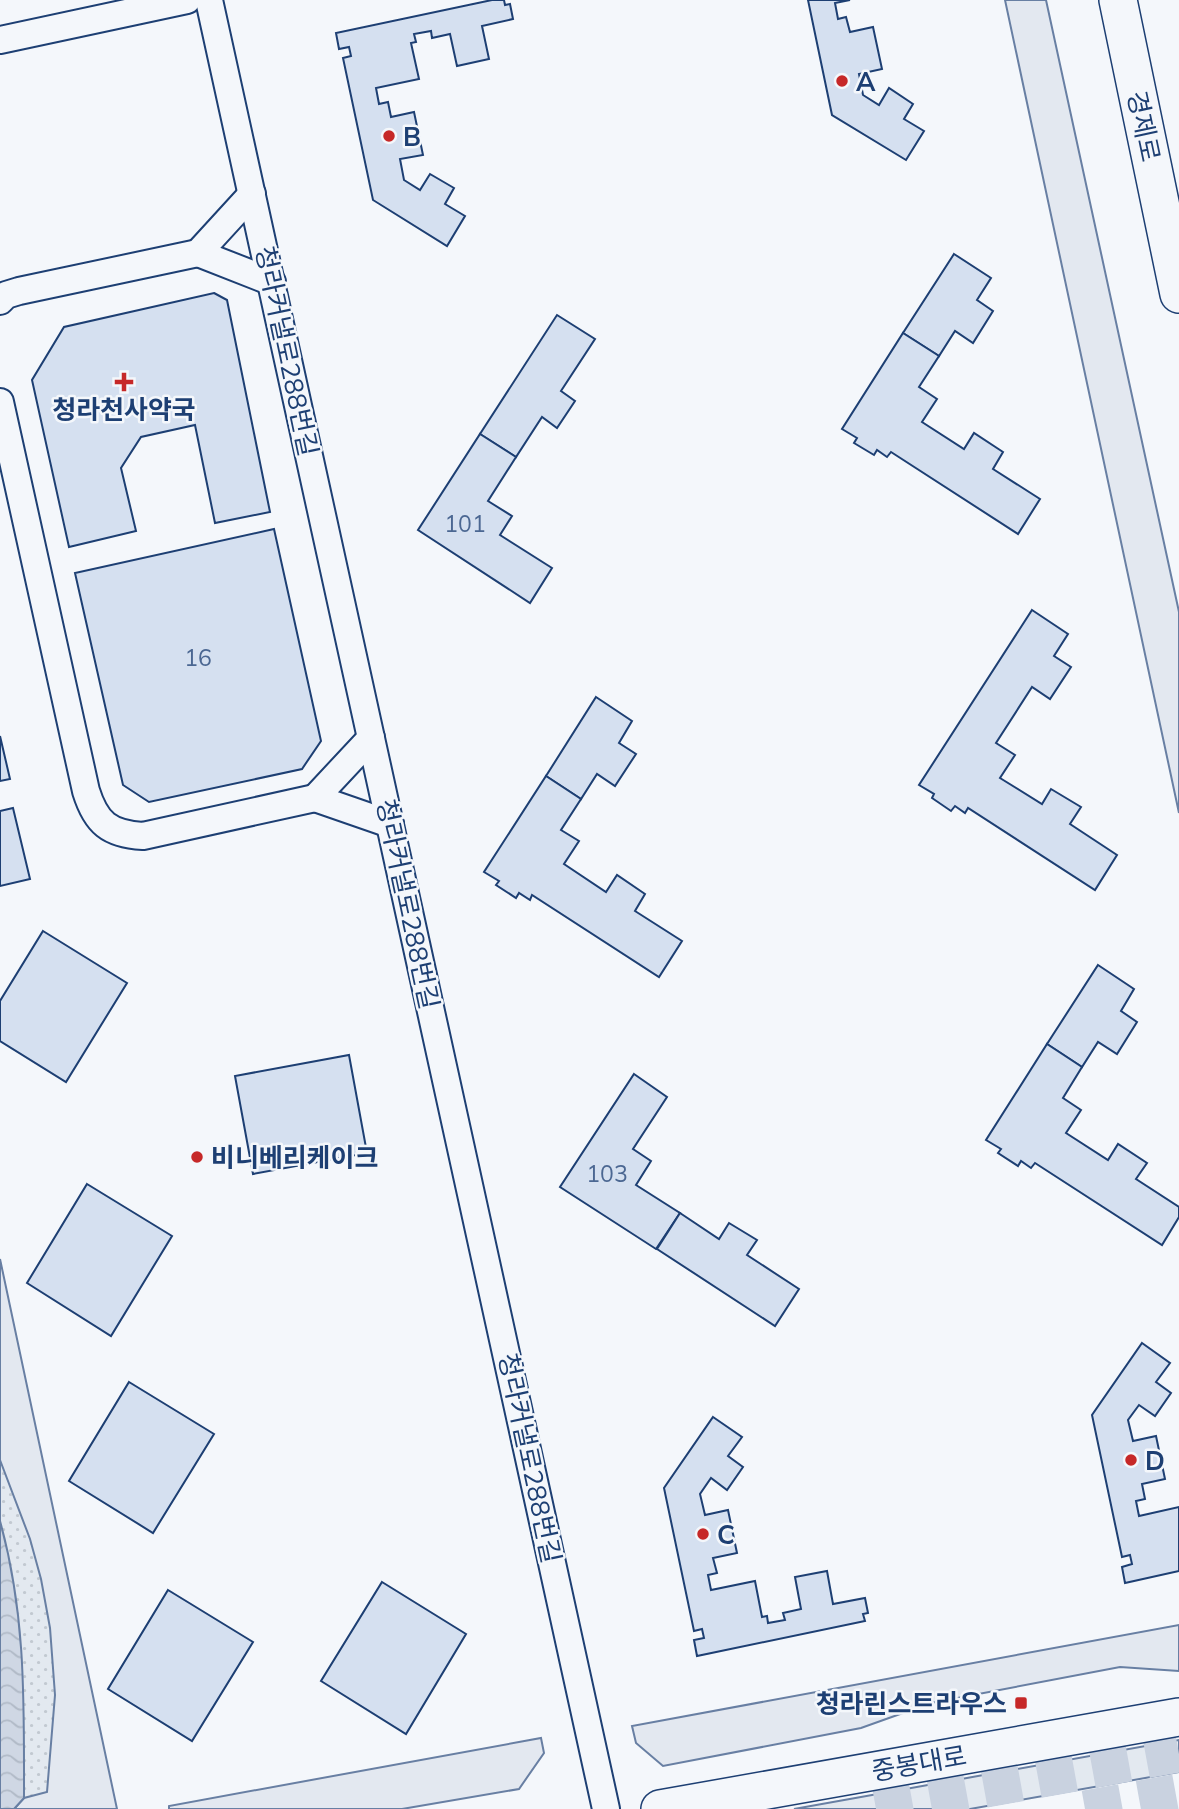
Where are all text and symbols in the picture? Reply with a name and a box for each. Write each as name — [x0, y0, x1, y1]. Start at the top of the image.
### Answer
place label: A — [856, 65, 876, 98]
marker: A — [834, 73, 850, 89]
street label: 경제로 — [1120, 87, 1168, 165]
place label: B — [403, 120, 421, 153]
marker: B — [381, 128, 397, 144]
street label: 청라커낼로288번길 — [249, 243, 325, 459]
marker: 청라천사약국 — [116, 374, 132, 390]
place label: 청라천사약국 — [52, 393, 196, 426]
house number: 101 — [444, 509, 486, 538]
house number: 16 — [184, 643, 212, 672]
street label: 청라커낼로288번길 — [370, 796, 446, 1012]
place label: 비니베리케이크 — [211, 1141, 378, 1174]
marker: 비니베리케이크 — [189, 1149, 205, 1165]
house number: 103 — [586, 1159, 628, 1188]
street label: 청라커낼로288번길 — [492, 1350, 568, 1566]
place label: D — [1145, 1444, 1165, 1477]
marker: D — [1123, 1452, 1139, 1468]
place label: C — [717, 1518, 735, 1551]
marker: C — [695, 1526, 711, 1542]
place label: 청라린스트라우스 — [816, 1687, 1007, 1720]
marker: 청라린스트라우스 — [1013, 1695, 1029, 1711]
street label: 중봉대로 — [869, 1738, 969, 1788]

